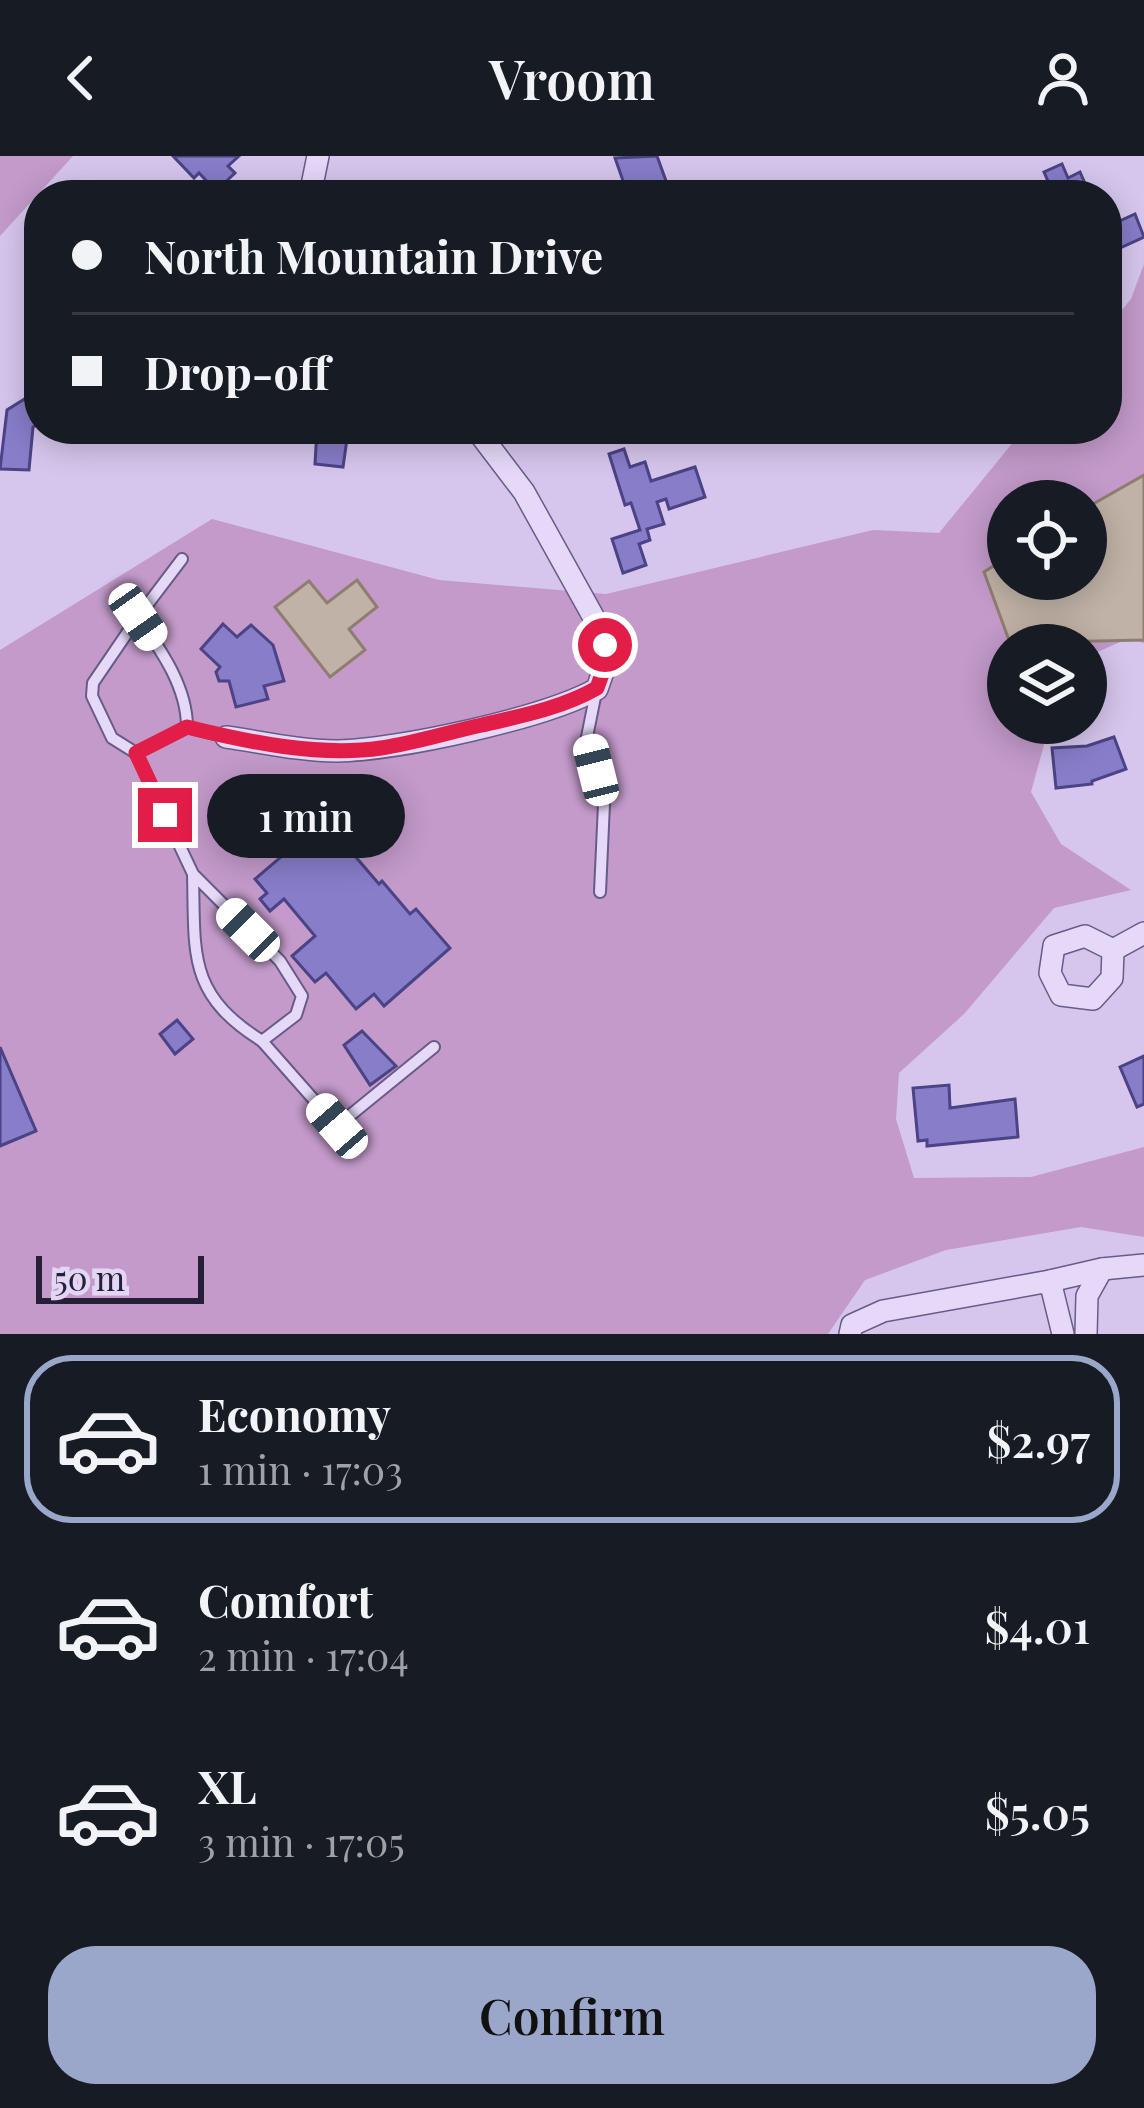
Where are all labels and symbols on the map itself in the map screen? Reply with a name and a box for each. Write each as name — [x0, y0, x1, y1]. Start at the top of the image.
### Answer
car — [103, 577, 173, 657]
route start — [578, 618, 632, 672]
car — [570, 731, 622, 809]
callout: 1 min — [207, 773, 405, 857]
route end — [138, 788, 192, 842]
car — [210, 892, 286, 968]
car — [300, 1087, 374, 1165]
scale bar — [36, 1250, 204, 1303]

